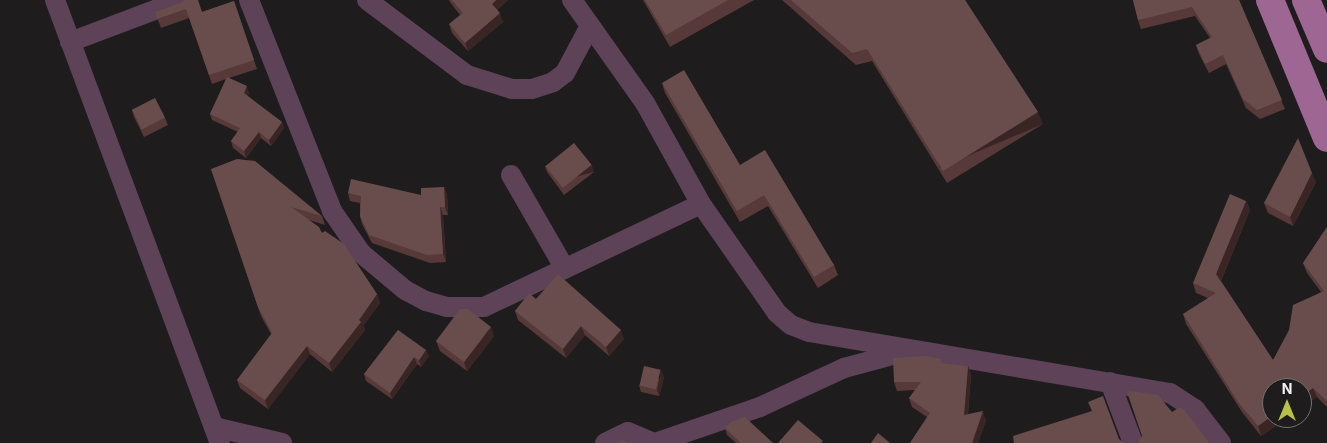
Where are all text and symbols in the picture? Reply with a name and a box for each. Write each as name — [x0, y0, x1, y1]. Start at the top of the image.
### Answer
north arrow — [1262, 378, 1312, 428]
text: N — [1282, 380, 1292, 397]

